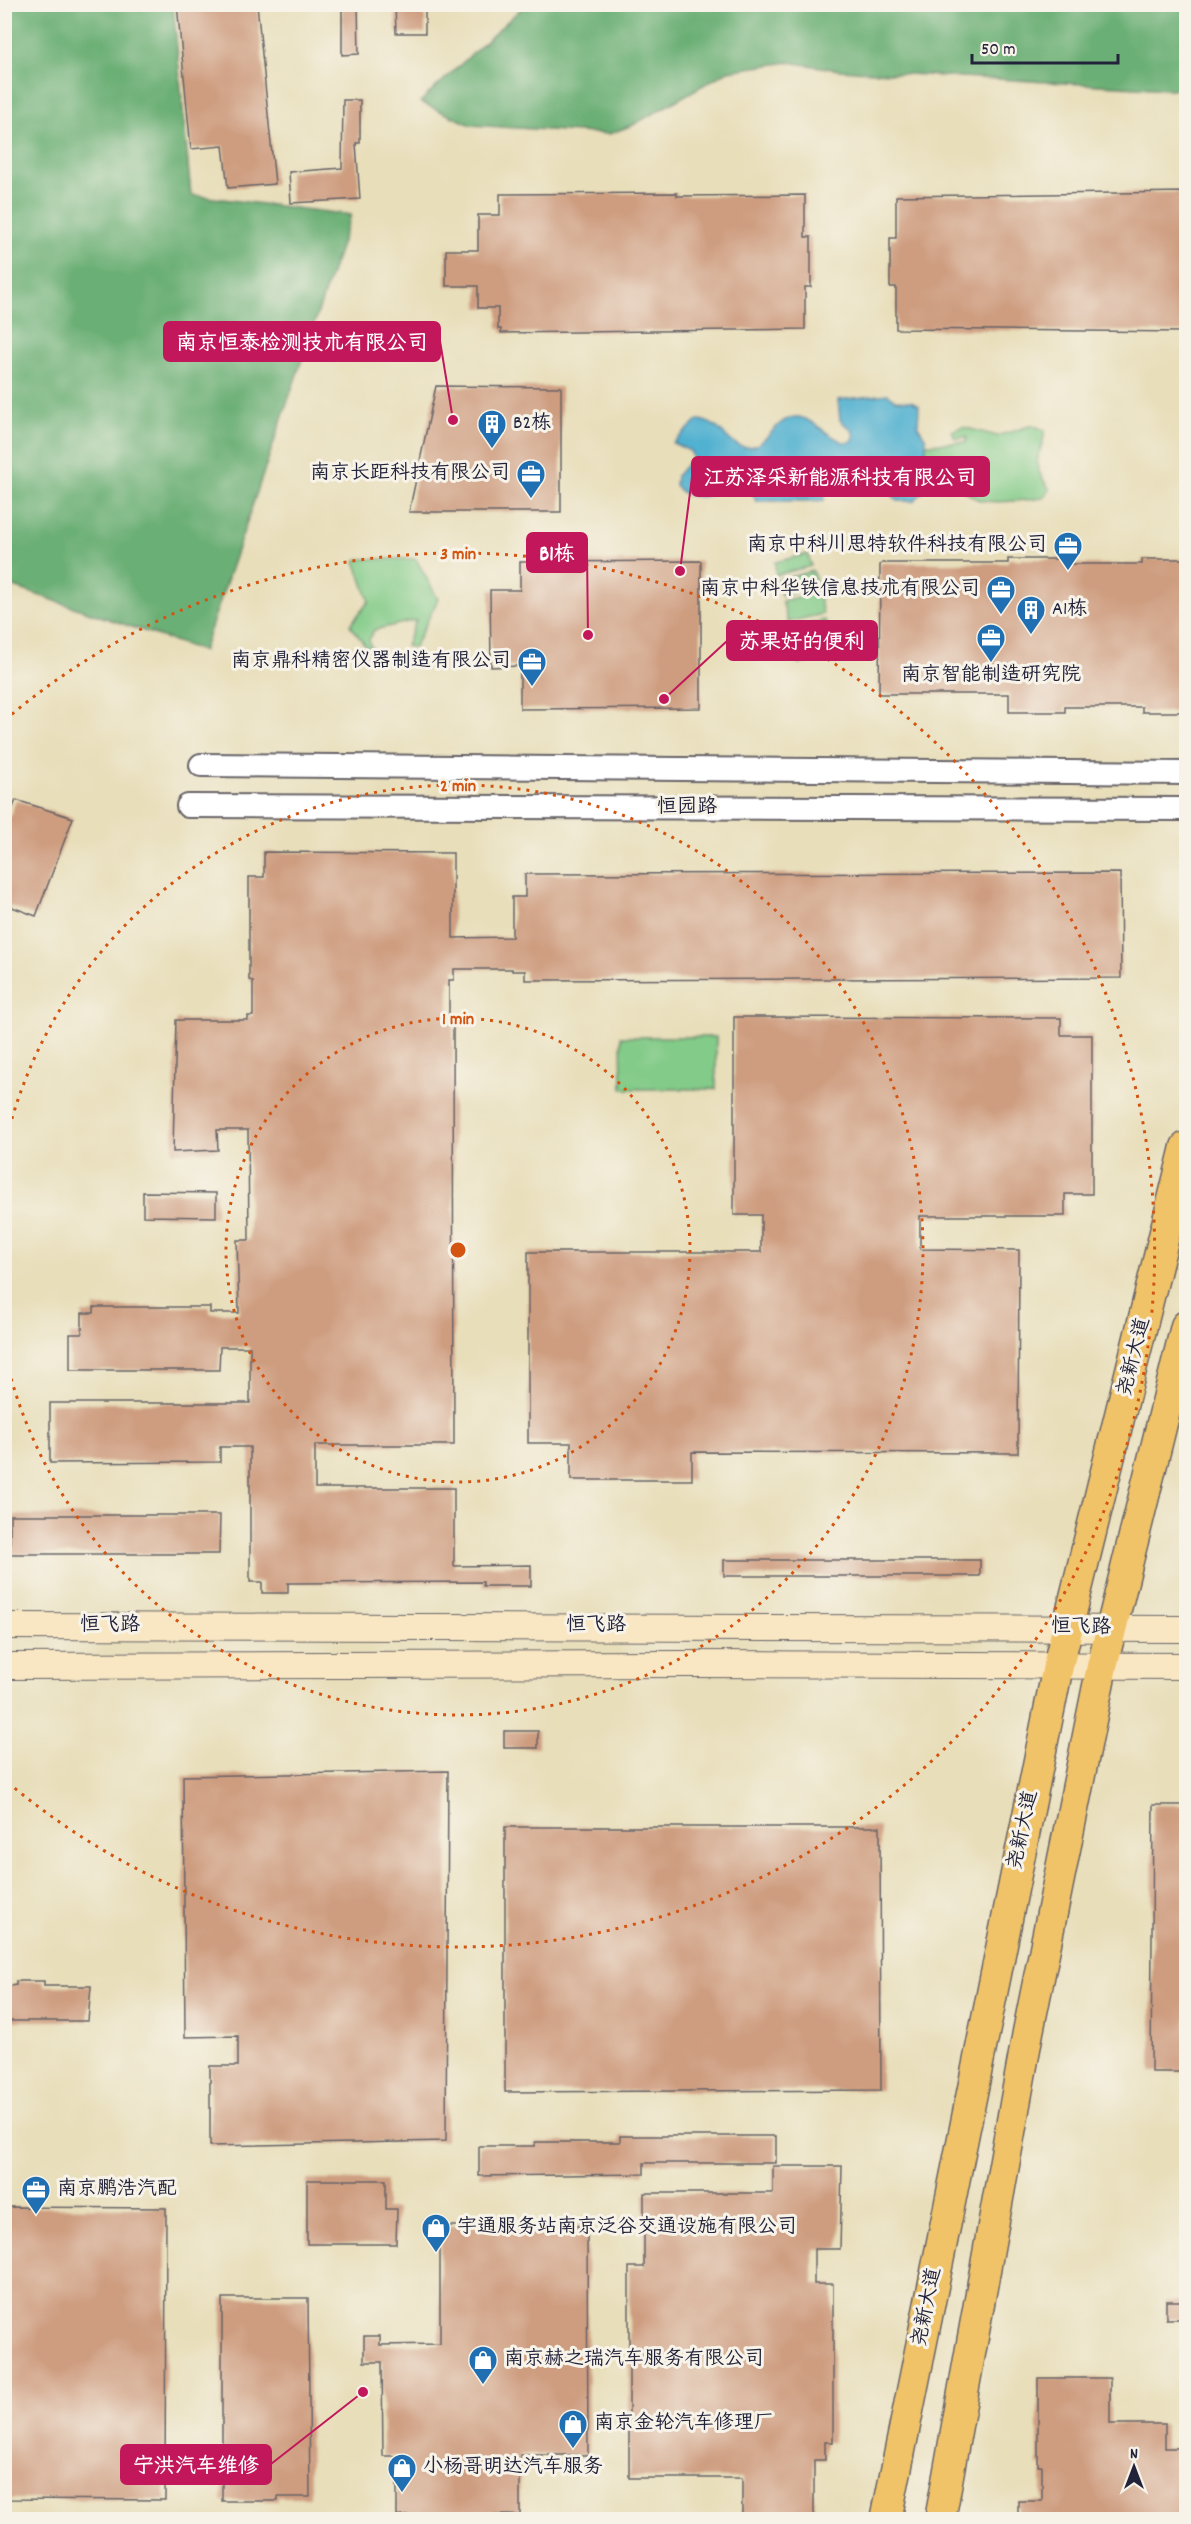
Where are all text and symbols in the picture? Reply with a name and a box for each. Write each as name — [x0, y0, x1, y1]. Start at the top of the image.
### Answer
scale bar — [972, 27, 1118, 65]
text: 50 m — [981, 38, 1016, 63]
callout: 南京恒泰检测技术有限公司 — [164, 322, 440, 361]
text: 南京恒泰检测技术有限公司 — [176, 330, 428, 360]
building icon: B2栋 — [476, 408, 508, 450]
place label: B2栋 — [513, 410, 551, 438]
callout: 江苏泽采新能源科技有限公司 — [692, 457, 989, 496]
office icon: 南京长距科技有限公司 — [515, 458, 547, 500]
place label: 南京长距科技有限公司 — [310, 460, 510, 488]
text: 江苏泽采新能源科技有限公司 — [704, 465, 977, 495]
office icon: 南京中科川思特软件科技有限公司 — [1052, 530, 1084, 572]
place label: 南京中科川思特软件科技有限公司 — [747, 532, 1047, 560]
callout: B1栋 — [527, 533, 587, 572]
text: B1栋 — [539, 541, 575, 571]
text: 3 min — [440, 543, 476, 568]
office icon: 南京中科华铁信息技术有限公司 — [985, 574, 1017, 616]
place label: 南京中科华铁信息技术有限公司 — [700, 576, 980, 604]
building icon: A1栋 — [1015, 594, 1047, 636]
place label: A1栋 — [1052, 596, 1087, 624]
callout: 苏果好的便利 — [727, 621, 877, 660]
office icon: 南京智能制造研究院 — [975, 622, 1007, 664]
text: 苏果好的便利 — [739, 629, 865, 659]
office icon: 南京鼎科精密仪器制造有限公司 — [516, 646, 548, 688]
place label: 南京鼎科精密仪器制造有限公司 — [231, 648, 511, 676]
place label: 南京智能制造研究院 — [901, 662, 1081, 690]
text: 2 min — [440, 775, 476, 800]
street label: 恒园路 — [657, 794, 718, 822]
text: 1 min — [442, 1008, 474, 1033]
centre of rings — [448, 1240, 468, 1260]
street label: 尧新大道 — [1112, 1315, 1158, 1399]
street label: 恒飞路 — [80, 1612, 141, 1640]
street label: 恒飞路 — [566, 1612, 627, 1640]
street label: 恒飞路 — [1051, 1613, 1112, 1643]
street label: 尧新大道 — [1002, 1788, 1046, 1872]
office icon: 南京鹏浩汽配 — [20, 2174, 52, 2216]
place label: 南京鹏浩汽配 — [57, 2176, 177, 2204]
shop icon: 宇通服务站南京泛谷交通设施有限公司 — [420, 2212, 452, 2254]
place label: 宇通服务站南京泛谷交通设施有限公司 — [457, 2214, 797, 2242]
street label: 尧新大道 — [907, 2265, 949, 2349]
shop icon: 南京赫之瑞汽车服务有限公司 — [467, 2344, 499, 2386]
place label: 南京赫之瑞汽车服务有限公司 — [504, 2346, 764, 2374]
shop icon: 南京金轮汽车修理厂 — [557, 2408, 589, 2450]
place label: 南京金轮汽车修理厂 — [594, 2410, 774, 2438]
north arrow — [1104, 2437, 1164, 2497]
text: N — [1130, 2443, 1138, 2466]
callout: 宁洪汽车维修 — [121, 2445, 271, 2484]
shop icon: 小杨哥明达汽车服务 — [386, 2452, 418, 2494]
text: 宁洪汽车维修 — [133, 2453, 259, 2483]
place label: 小杨哥明达汽车服务 — [423, 2454, 603, 2482]

